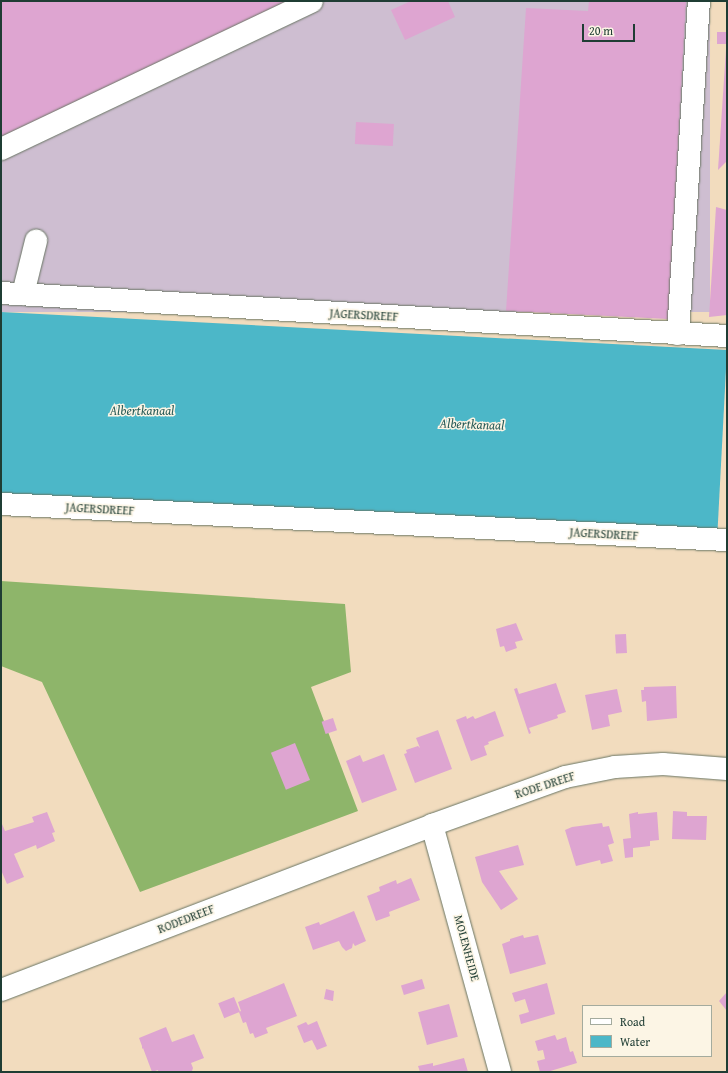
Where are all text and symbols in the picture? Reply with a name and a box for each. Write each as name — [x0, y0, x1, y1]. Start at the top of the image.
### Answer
scale bar — [584, 16, 637, 42]
text: 20 m — [589, 22, 613, 39]
street label: JAGERSDREEF — [329, 306, 399, 324]
water label: Albertkanaal — [110, 403, 174, 419]
water label: Albertkanaal — [439, 416, 505, 434]
street label: JAGERSDREEF — [65, 500, 135, 518]
street label: JAGERSDREEF — [569, 525, 639, 543]
street label: RODE DREEF — [513, 769, 577, 801]
street label: RODEDREEF — [156, 902, 216, 936]
street label: MOLENHEIDE — [451, 913, 483, 983]
legend — [582, 1005, 712, 1057]
text: Road — [620, 1013, 645, 1030]
text: Water — [620, 1033, 650, 1050]

